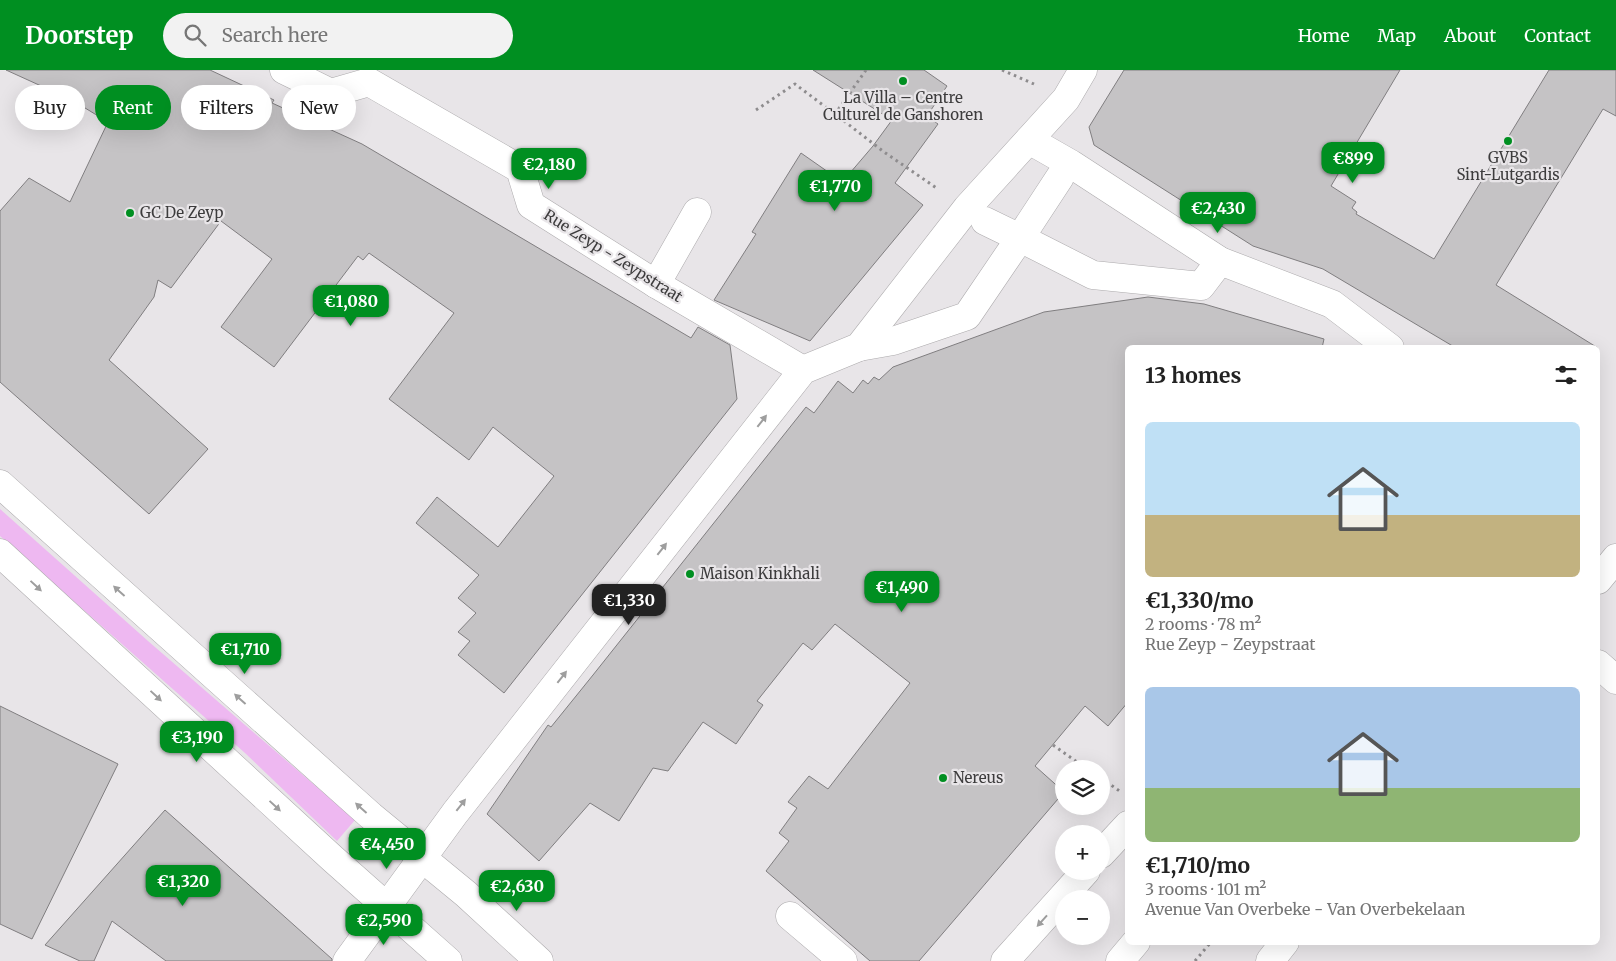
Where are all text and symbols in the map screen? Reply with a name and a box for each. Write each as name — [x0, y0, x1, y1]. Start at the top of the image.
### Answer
search box — [163, 13, 513, 58]
text: Doorstep — [25, 20, 133, 51]
icon: search — [181, 21, 209, 49]
text: Search here — [221, 23, 328, 47]
text: Home — [1298, 24, 1350, 47]
text: Map — [1378, 24, 1416, 47]
text: About — [1444, 24, 1496, 47]
text: Contact — [1524, 24, 1591, 47]
marker: La Villa – Centre Culturel de Ganshoren — [897, 75, 909, 87]
chip: Buy — [15, 85, 85, 130]
chip: Rent — [95, 85, 171, 130]
chip: Filters — [181, 85, 272, 130]
chip: New — [282, 85, 356, 130]
place label: La Villa – Centre Culturel de Ganshoren — [823, 88, 983, 124]
marker: GVBS Sint-Lutgardis — [1502, 135, 1514, 147]
pin: €899 — [1323, 142, 1383, 184]
pin: €2,180 — [508, 148, 590, 190]
text: €899 — [1332, 148, 1374, 168]
place label: GVBS Sint-Lutgardis — [1456, 148, 1560, 184]
text: €2,180 — [522, 154, 576, 174]
pin: €1,770 — [794, 170, 876, 212]
text: €1,770 — [809, 176, 861, 196]
pin: €2,430 — [1177, 191, 1259, 234]
text: €2,430 — [1191, 198, 1245, 218]
place label: GC De Zeyp — [140, 203, 223, 222]
street label: Rue Zeyp - Zeypstraat — [540, 205, 686, 306]
marker: GC De Zeyp — [124, 207, 136, 219]
pin: €1,080 — [310, 284, 392, 327]
text: €1,080 — [324, 291, 378, 311]
icon: filters — [1552, 361, 1580, 389]
text: 13 homes — [1145, 362, 1241, 389]
one-way arrow — [757, 415, 768, 428]
icon: home — [1318, 454, 1408, 544]
one-way arrow — [657, 542, 667, 556]
place label: Maison Kinkhali — [700, 564, 820, 583]
marker: Maison Kinkhali — [684, 568, 696, 580]
pin: €1,490 — [861, 570, 943, 613]
text: €1,490 — [875, 577, 929, 597]
one-way arrow — [30, 580, 42, 592]
pin: €1,330 — [588, 584, 670, 626]
one-way arrow — [113, 585, 126, 596]
text: €1,330/mo — [1145, 587, 1254, 614]
text: €1,330 — [603, 590, 655, 610]
text: 2 rooms · 78 m² — [1145, 614, 1261, 634]
pin: €1,710 — [204, 632, 286, 675]
text: Rue Zeyp - Zeypstraat — [1145, 634, 1316, 654]
text: €1,710 — [220, 639, 270, 659]
one-way arrow — [556, 671, 567, 684]
one-way arrow — [149, 690, 161, 702]
one-way arrow — [235, 693, 247, 705]
icon: home — [1318, 719, 1408, 809]
pin: €3,190 — [156, 720, 238, 763]
text: €3,190 — [171, 727, 223, 747]
map controls — [1055, 760, 1110, 945]
button: layers — [1055, 760, 1110, 815]
place label: Nereus — [953, 768, 1003, 787]
marker: Nereus — [937, 772, 949, 784]
one-way arrow — [456, 799, 467, 812]
one-way arrow — [269, 800, 281, 812]
one-way arrow — [355, 802, 368, 813]
button: + — [1055, 825, 1110, 880]
pin: €4,450 — [346, 828, 428, 870]
text: €4,450 — [360, 834, 414, 854]
text: €1,710/mo — [1145, 852, 1250, 879]
pin: €1,320 — [142, 864, 224, 907]
pin: €2,630 — [476, 870, 558, 912]
text: €1,320 — [157, 871, 209, 891]
text: €2,630 — [490, 876, 544, 896]
text: 3 rooms · 101 m² — [1145, 879, 1266, 899]
button: − — [1055, 890, 1110, 945]
text: Avenue Van Overbeke - Van Overbekelaan — [1145, 899, 1465, 919]
pin: €2,590 — [343, 904, 425, 946]
text: €2,590 — [356, 910, 412, 930]
one-way arrow — [1036, 914, 1047, 927]

